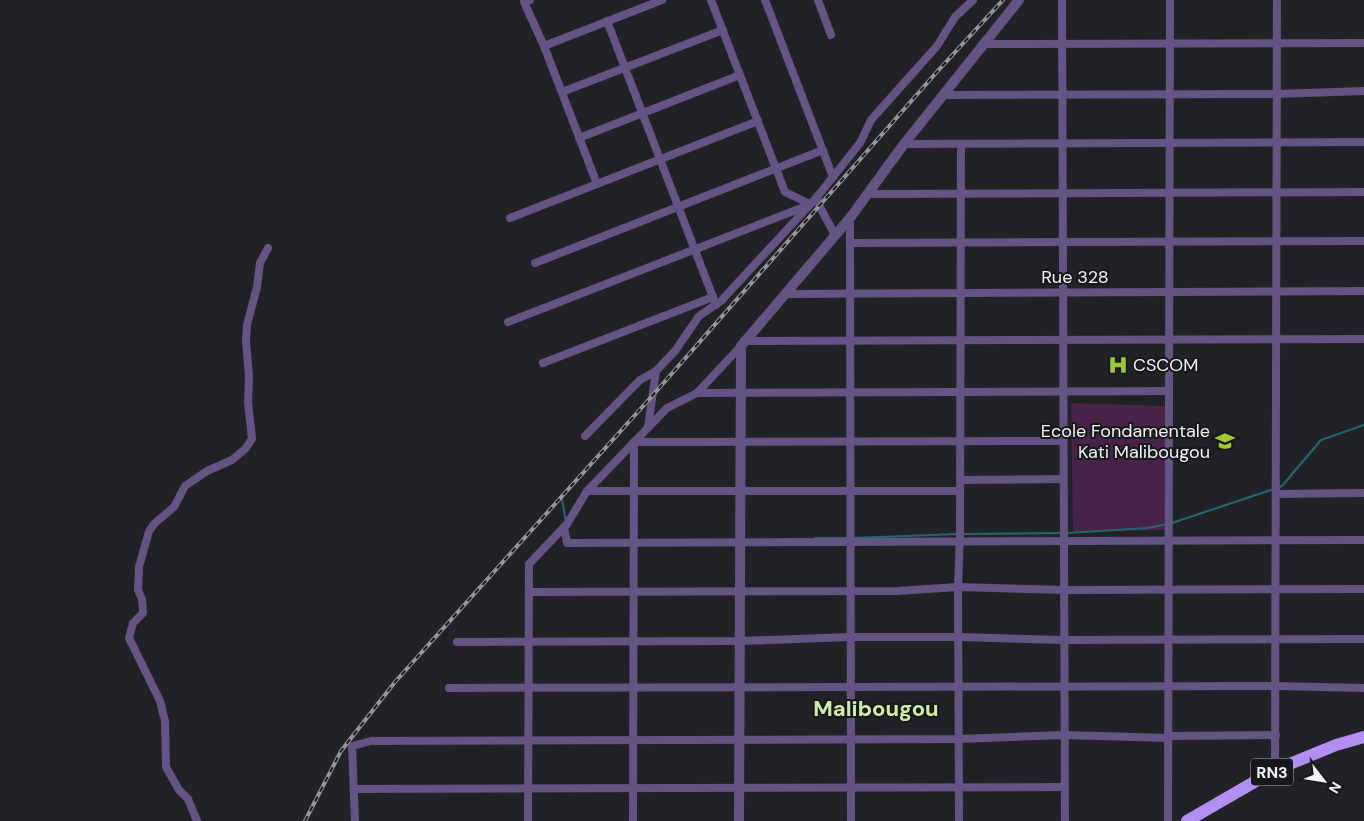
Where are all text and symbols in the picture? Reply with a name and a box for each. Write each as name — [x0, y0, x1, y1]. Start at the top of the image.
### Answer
street label: Rue 328 — [1041, 265, 1109, 289]
place label: CSCOM — [1133, 353, 1198, 377]
hospital icon: CSCOM — [1107, 354, 1129, 376]
place label: Ecole Fondamentale Kati Malibougou — [1041, 419, 1210, 464]
school or university icon: Ecole Fondamentale Kati Malibougou — [1214, 430, 1236, 452]
district label: Malibougou — [813, 694, 939, 723]
north arrow — [1299, 756, 1349, 806]
road number: RN3 — [1251, 759, 1293, 786]
text: N — [1325, 779, 1345, 797]

